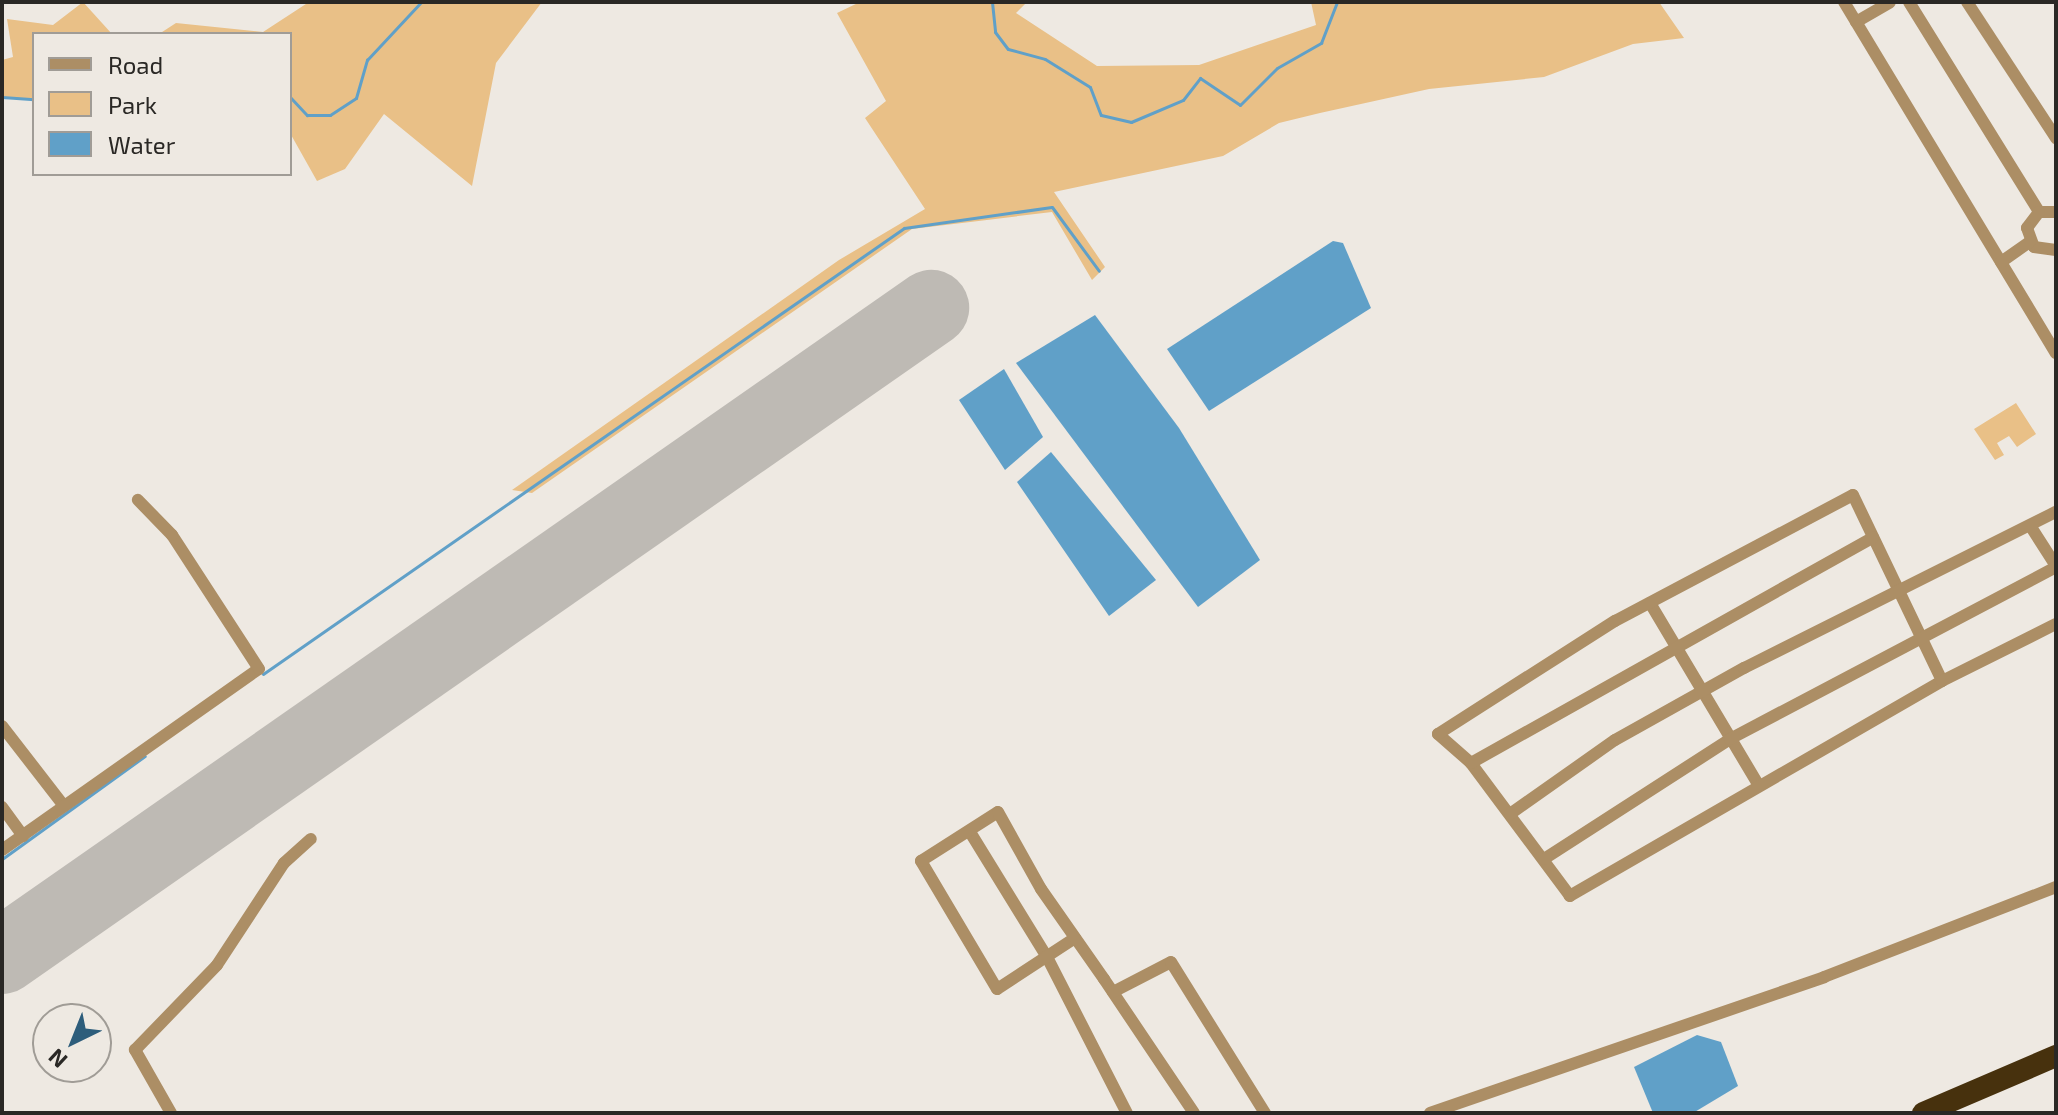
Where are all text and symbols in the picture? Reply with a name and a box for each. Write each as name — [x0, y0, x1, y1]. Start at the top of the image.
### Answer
legend — [32, 32, 292, 176]
text: Road — [108, 50, 163, 79]
text: Park — [108, 90, 157, 119]
text: Water — [108, 130, 175, 159]
north arrow — [32, 1003, 112, 1083]
text: N — [42, 1044, 72, 1074]

